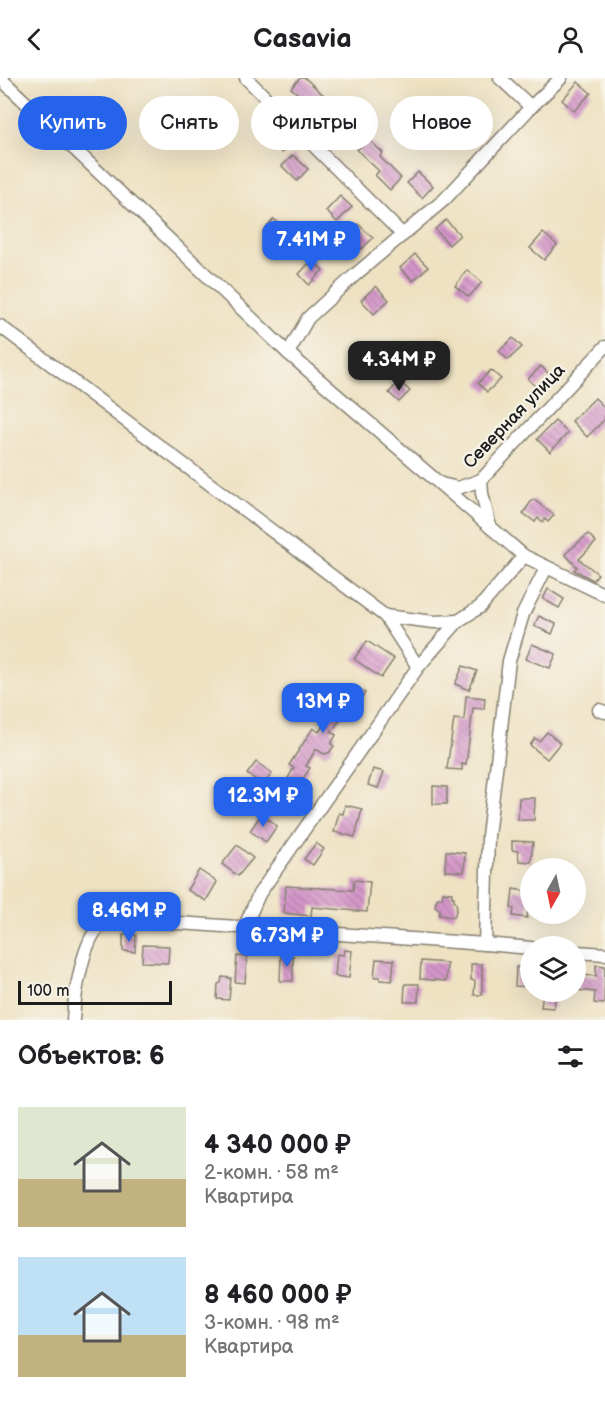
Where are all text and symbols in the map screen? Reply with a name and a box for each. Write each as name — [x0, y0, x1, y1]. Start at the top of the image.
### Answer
icon: back — [18, 23, 51, 56]
text: Casavia — [253, 23, 352, 55]
icon: person — [554, 23, 587, 56]
chip: Купить — [18, 96, 127, 150]
chip: Снять — [139, 96, 239, 150]
chip: Фильтры — [251, 96, 378, 150]
chip: Новое — [390, 96, 493, 150]
pin: 7.41M ₽ — [256, 221, 366, 272]
text: 7.41M ₽ — [276, 228, 346, 252]
pin: 4.34M ₽ — [344, 341, 454, 392]
text: 4.34M ₽ — [362, 348, 436, 372]
street label: Северная улица — [459, 359, 570, 473]
pin: 13M ₽ — [281, 683, 365, 734]
text: 13M ₽ — [296, 690, 350, 714]
pin: 12.3M ₽ — [208, 777, 318, 828]
text: 12.3M ₽ — [228, 784, 298, 808]
north arrow — [520, 858, 586, 924]
map controls — [520, 858, 586, 1002]
pin: 8.46M ₽ — [74, 892, 184, 943]
text: 8.46M ₽ — [92, 899, 166, 923]
pin: 6.73M ₽ — [232, 917, 342, 968]
text: 6.73M ₽ — [250, 924, 324, 948]
button: layers — [520, 936, 586, 1002]
scale bar — [18, 978, 172, 1006]
text: 100 m — [27, 982, 70, 1001]
icon: filters — [554, 1040, 587, 1073]
text: Объектов: 6 — [18, 1041, 165, 1072]
text: 4 340 000 ₽ — [204, 1130, 351, 1161]
icon: home — [66, 1131, 138, 1203]
text: 2-комн. · 58 m² — [204, 1161, 339, 1185]
text: Квартира — [204, 1185, 294, 1209]
text: 8 460 000 ₽ — [204, 1280, 352, 1311]
icon: home — [66, 1281, 138, 1353]
text: 3-комн. · 98 m² — [204, 1311, 340, 1335]
text: Квартира — [204, 1335, 294, 1359]

